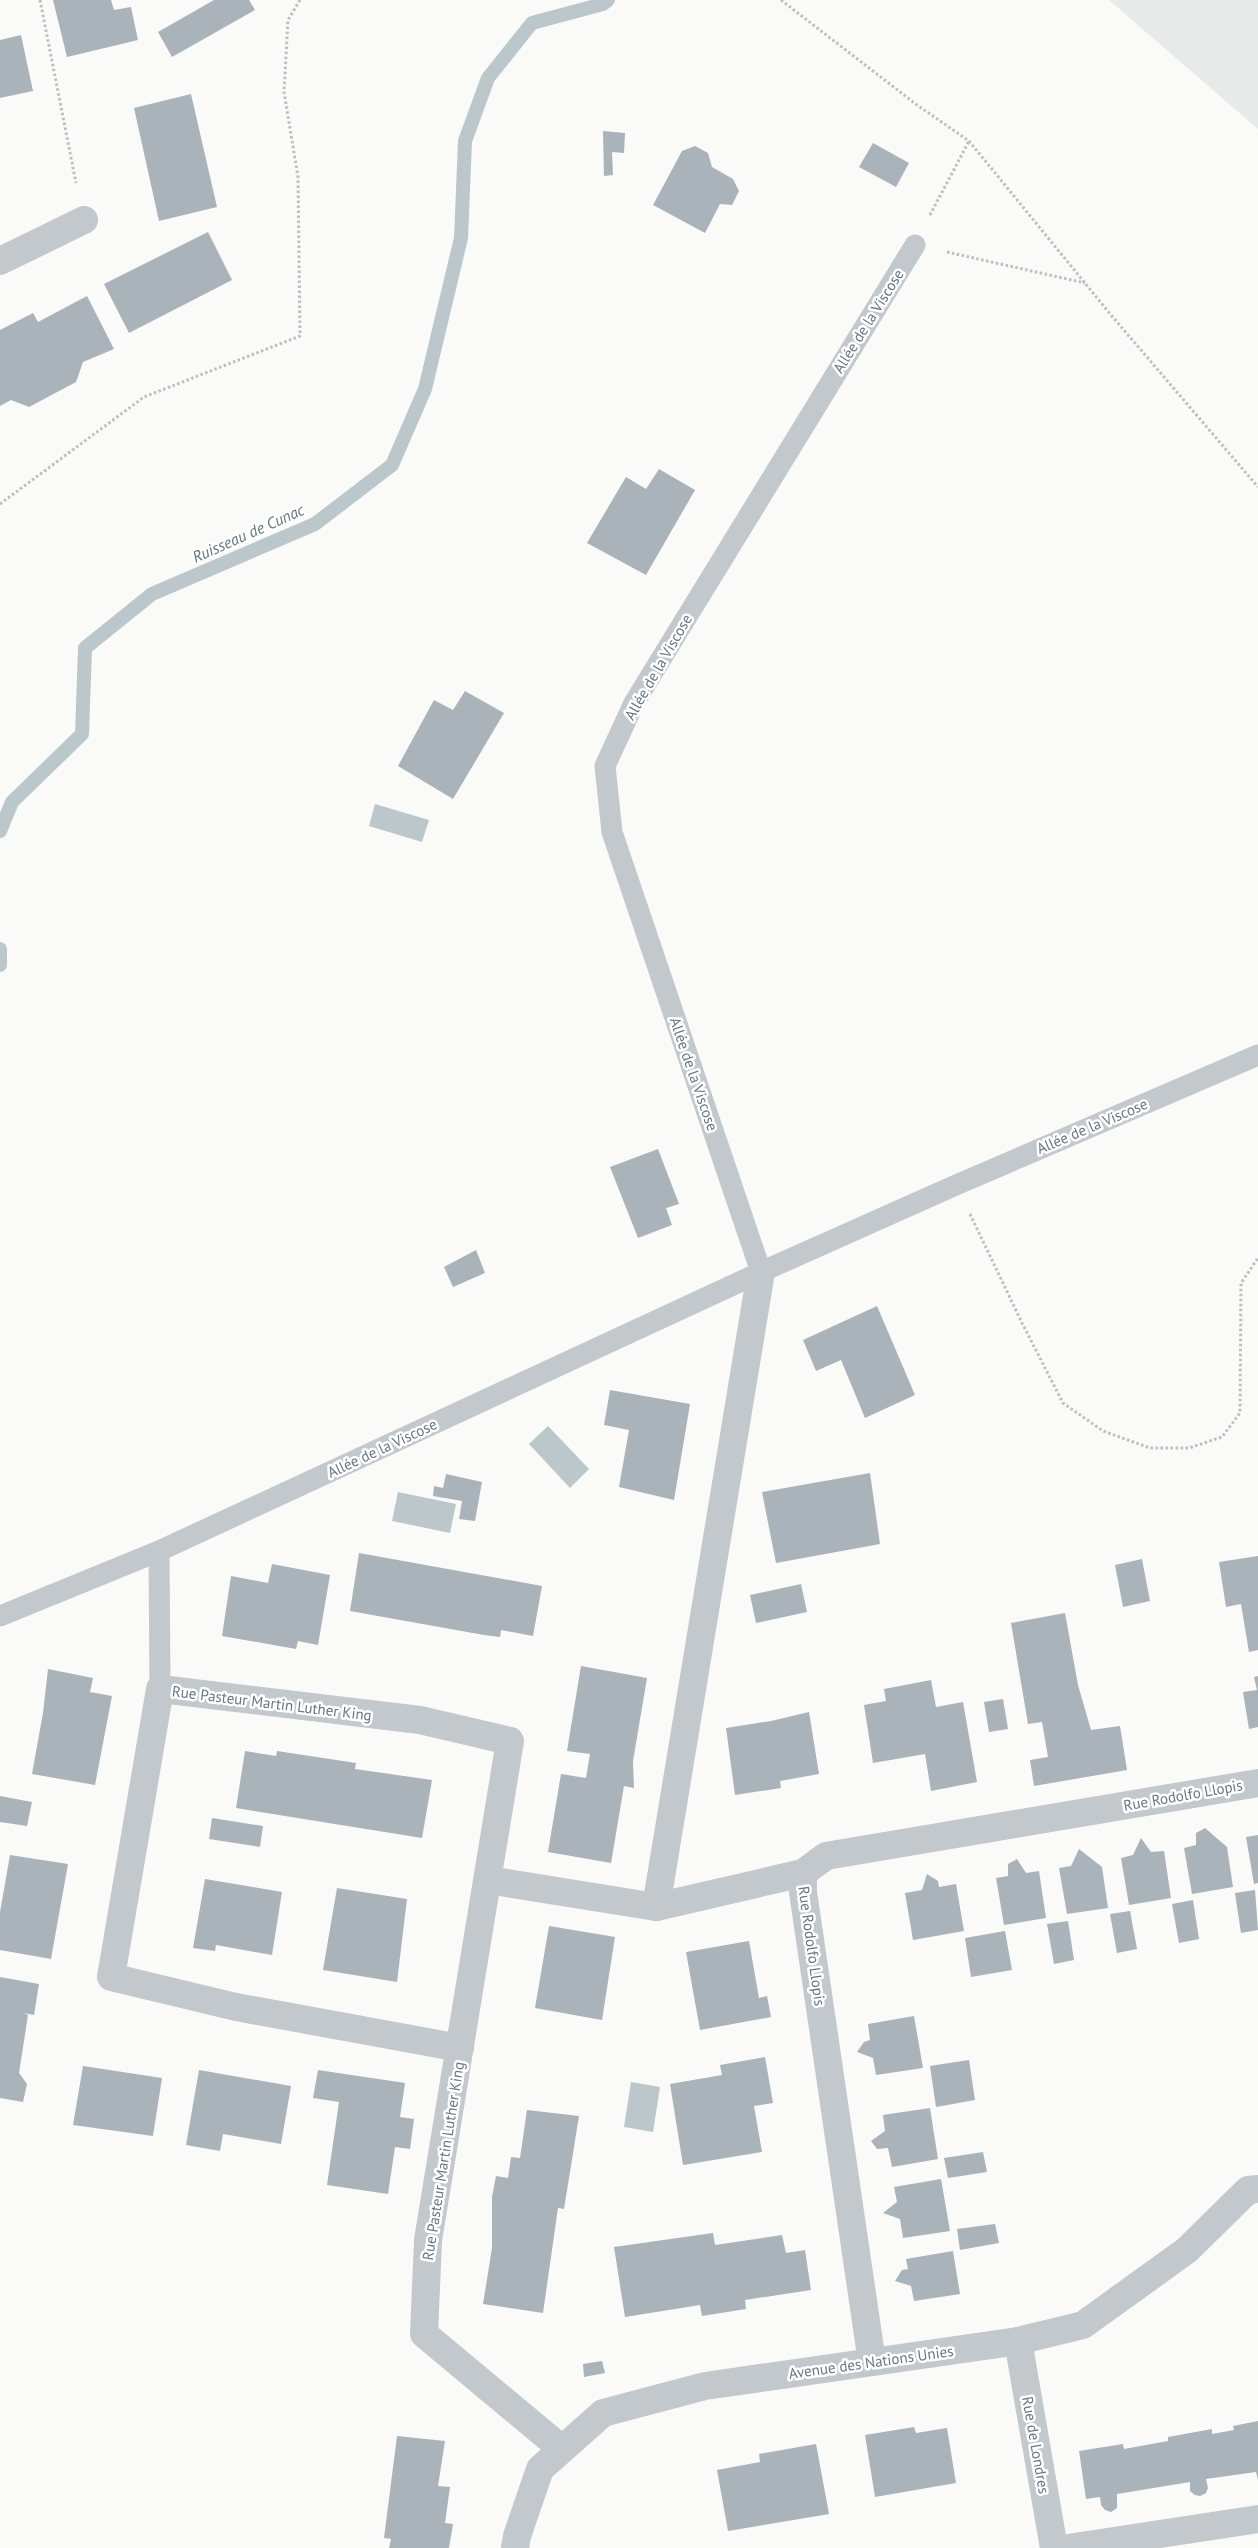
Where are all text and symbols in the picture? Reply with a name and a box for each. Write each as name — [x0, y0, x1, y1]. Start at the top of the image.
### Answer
street label: Allée de la Viscose — [828, 266, 908, 376]
water label: Ruisseau de Cunac — [189, 499, 307, 567]
street label: Allée de la Viscose — [620, 611, 696, 723]
street label: Allée de la Viscose — [666, 1015, 722, 1133]
street label: Allée de la Viscose — [1034, 1094, 1150, 1158]
street label: Allée de la Viscose — [324, 1414, 440, 1482]
street label: Rue Pasteur Martin Luther King — [171, 1681, 373, 1725]
street label: Rue Rodolfo Llopis — [1122, 1775, 1244, 1815]
street label: Rue Rodolfo Llopis — [794, 1885, 830, 2007]
street label: Rue Pasteur Martin Luther King — [418, 2060, 468, 2262]
street label: Avenue des Nations Unies — [787, 2341, 955, 2383]
street label: Rue de Londres — [1018, 2395, 1054, 2495]

